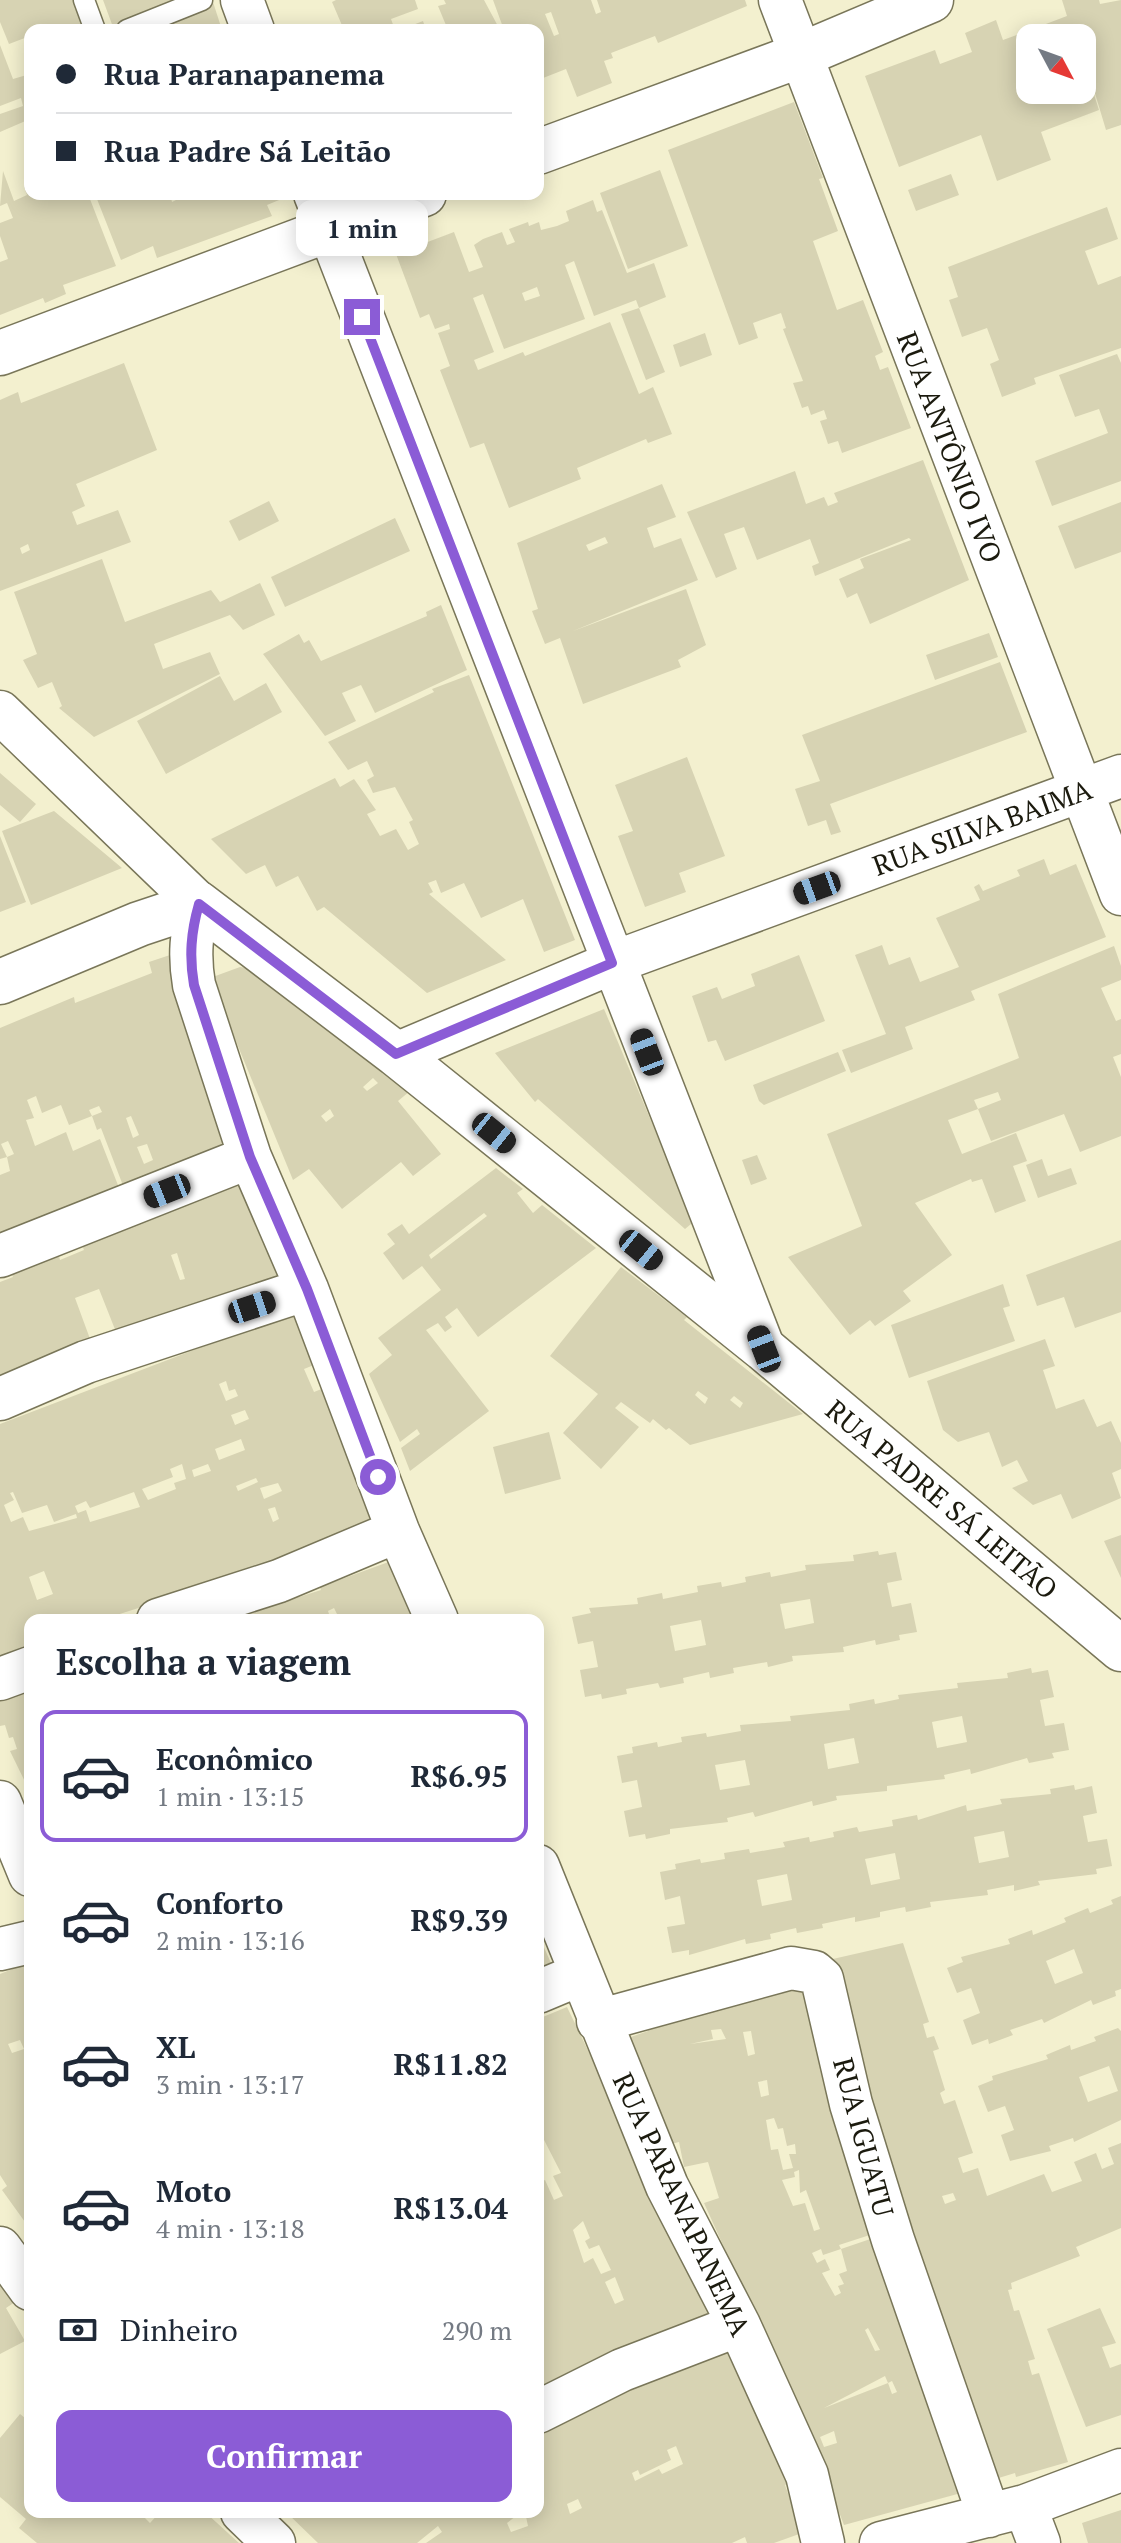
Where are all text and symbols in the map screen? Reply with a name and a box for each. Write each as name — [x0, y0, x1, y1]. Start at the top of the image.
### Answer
north arrow — [1016, 24, 1096, 104]
map controls — [1016, 24, 1096, 104]
text: Rua Paranapanema — [104, 54, 385, 94]
text: Rua Padre Sá Leitão — [104, 131, 391, 171]
callout: 1 min — [296, 201, 428, 257]
text: 1 min — [326, 211, 398, 245]
route end — [344, 299, 380, 335]
street label: RUA ANTÔNIO IVO — [889, 326, 1011, 568]
street label: RUA SILVA BAIMA — [867, 770, 1098, 884]
car — [790, 869, 844, 907]
car — [627, 1025, 667, 1079]
car — [468, 1109, 520, 1157]
car — [140, 1171, 194, 1211]
car — [615, 1226, 667, 1274]
car — [225, 1288, 279, 1326]
car — [744, 1322, 784, 1376]
street label: RUA PADRE SÁ LEITÃO — [818, 1391, 1066, 1607]
route start — [360, 1459, 396, 1495]
text: Escolha a viagem — [56, 1638, 351, 1685]
text: Econômico — [156, 1739, 313, 1779]
icon: car — [60, 1740, 132, 1812]
text: R$6.95 — [410, 1756, 508, 1796]
text: 1 min · 13:15 — [156, 1779, 305, 1813]
text: Conforto — [156, 1883, 283, 1923]
icon: car — [60, 1884, 132, 1956]
text: R$9.39 — [410, 1900, 508, 1940]
text: 2 min · 13:16 — [156, 1923, 305, 1957]
text: XL — [156, 2027, 195, 2067]
icon: car — [60, 2028, 132, 2100]
text: R$11.82 — [393, 2044, 508, 2084]
street label: RUA IGUATU — [825, 2053, 903, 2221]
street label: RUA PARANAPANEMA — [605, 2066, 760, 2342]
text: 3 min · 13:17 — [156, 2067, 305, 2101]
text: Moto — [156, 2171, 231, 2211]
icon: car — [60, 2172, 132, 2244]
text: R$13.04 — [393, 2188, 508, 2228]
text: 4 min · 13:18 — [156, 2211, 305, 2245]
icon: cash — [56, 2308, 100, 2352]
text: Dinheiro — [120, 2310, 238, 2350]
text: 290 m — [442, 2313, 512, 2347]
button: Confirmar — [56, 2410, 512, 2502]

